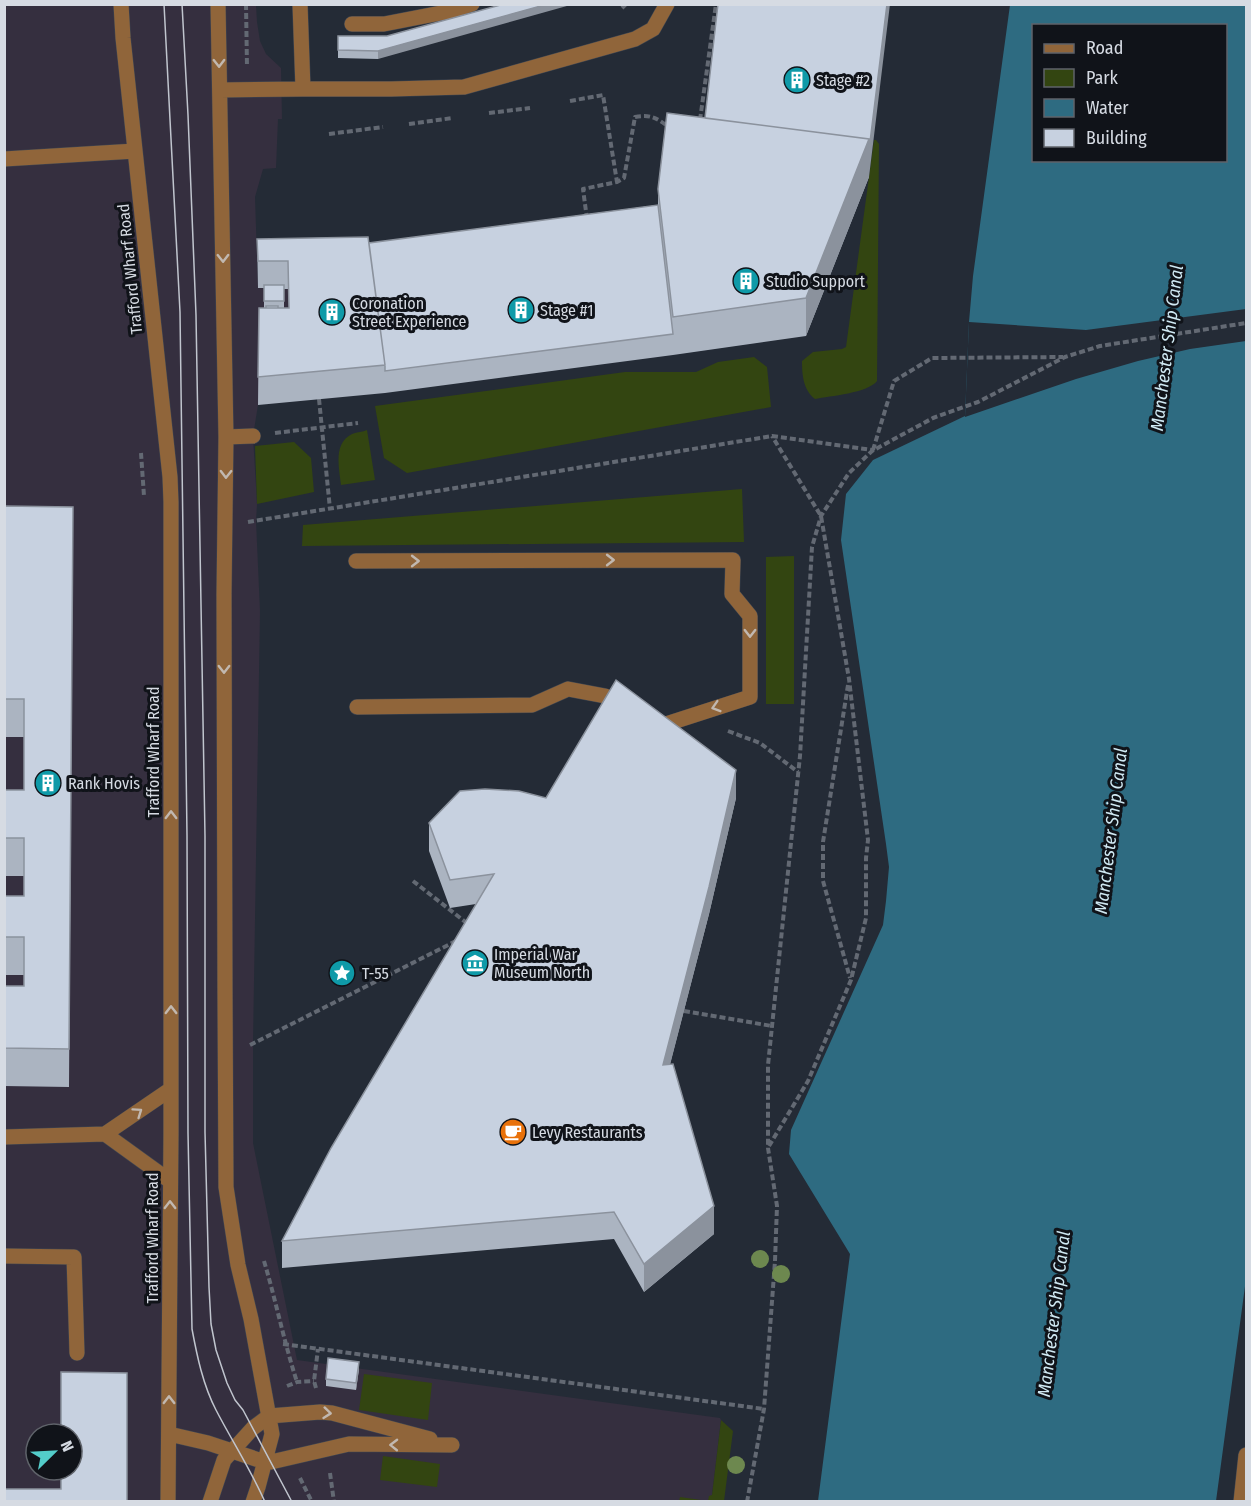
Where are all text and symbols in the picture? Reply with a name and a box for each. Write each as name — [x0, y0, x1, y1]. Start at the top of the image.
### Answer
legend — [1032, 24, 1227, 162]
text: Road — [1086, 37, 1123, 59]
one-way arrow — [213, 58, 226, 67]
building icon: Stage #2 — [782, 65, 812, 95]
text: Park — [1086, 67, 1119, 89]
place label: Stage #2 — [816, 71, 870, 90]
text: Water — [1086, 97, 1129, 119]
text: Building — [1086, 127, 1147, 149]
street label: Trafford Wharf Road — [114, 203, 146, 335]
one-way arrow — [217, 253, 229, 262]
water label: Manchester Ship Canal — [1146, 263, 1188, 432]
building icon: Studio Support — [731, 266, 761, 296]
place label: Studio Support — [766, 272, 866, 291]
place label: Coronation Street Experience — [352, 294, 467, 331]
building icon: Stage #1 — [506, 295, 536, 325]
building icon: Coronation Street Experience — [317, 297, 347, 327]
place label: Stage #1 — [540, 301, 593, 320]
one-way arrow — [220, 469, 232, 478]
one-way arrow — [605, 554, 614, 567]
one-way arrow — [410, 555, 419, 567]
one-way arrow — [744, 628, 756, 637]
one-way arrow — [218, 664, 230, 673]
street label: Trafford Wharf Road — [144, 686, 163, 818]
one-way arrow — [711, 700, 722, 713]
water label: Manchester Ship Canal — [1090, 746, 1132, 915]
building icon: Rank Hovis — [33, 768, 63, 798]
place label: Rank Hovis — [68, 774, 140, 793]
one-way arrow — [165, 811, 177, 820]
place label: Imperial War Museum North — [494, 945, 590, 982]
museum icon: Imperial War Museum North — [460, 948, 490, 978]
place icon: T-55 — [327, 958, 357, 988]
place label: T-55 — [362, 964, 389, 983]
one-way arrow — [165, 1006, 177, 1015]
one-way arrow — [131, 1108, 142, 1119]
cafe icon: Levy Restaurants — [498, 1117, 528, 1147]
place label: Levy Restaurants — [532, 1123, 643, 1142]
street label: Trafford Wharf Road — [143, 1172, 162, 1304]
one-way arrow — [164, 1201, 176, 1210]
water label: Manchester Ship Canal — [1033, 1229, 1075, 1398]
one-way arrow — [163, 1396, 175, 1405]
one-way arrow — [323, 1406, 332, 1419]
north arrow — [24, 1422, 84, 1482]
text: N — [57, 1438, 78, 1454]
one-way arrow — [389, 1439, 398, 1451]

